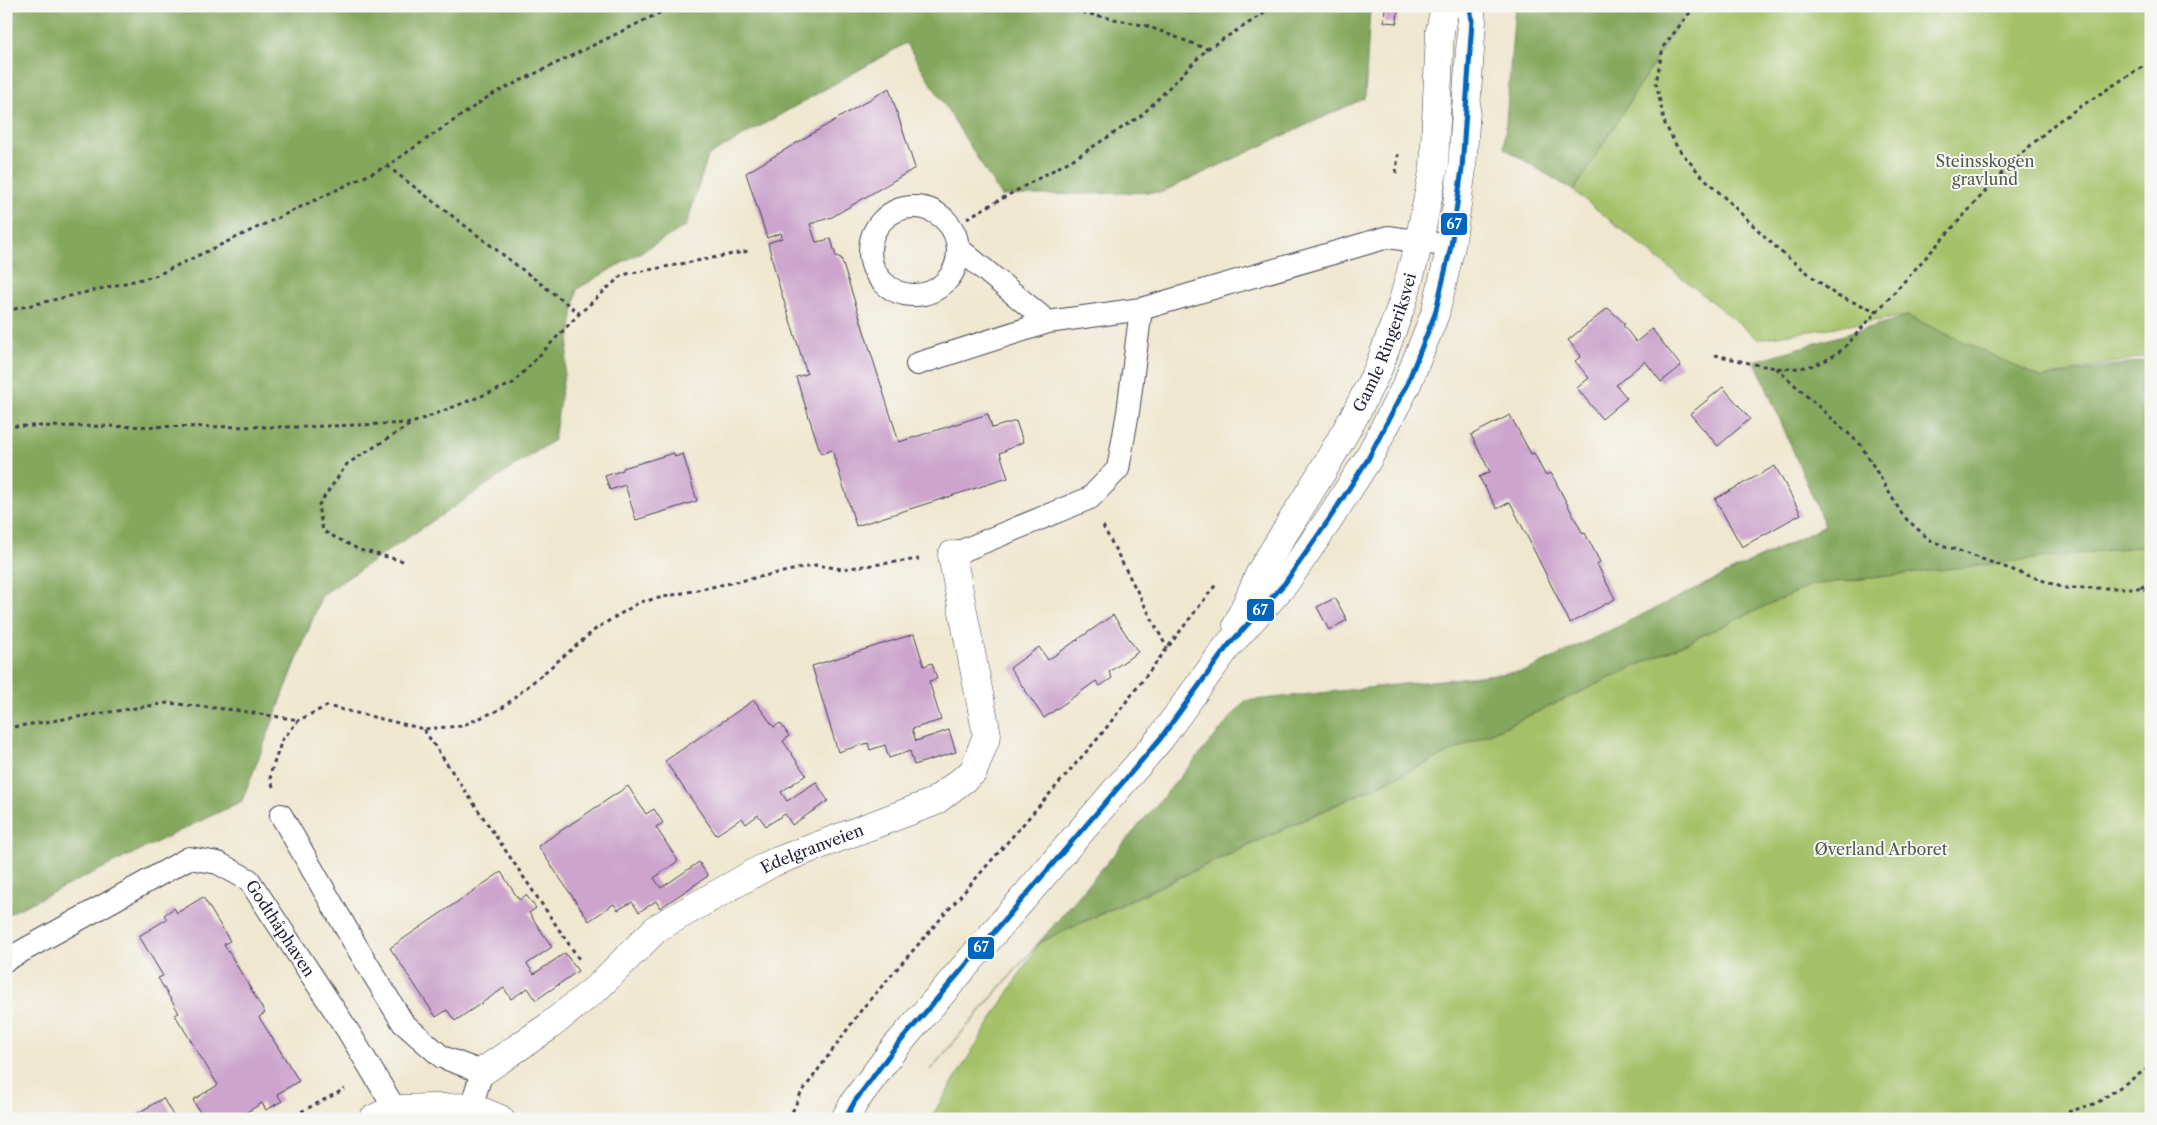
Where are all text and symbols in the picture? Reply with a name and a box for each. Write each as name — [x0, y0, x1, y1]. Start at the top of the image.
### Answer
park label: Steinsskogen gravlund — [1936, 151, 2034, 189]
line badge: 67 — [1440, 212, 1468, 236]
text: 67 — [1446, 215, 1462, 233]
street label: Gamle Ringeriksvei — [1348, 270, 1420, 415]
line badge: 67 — [1246, 598, 1275, 622]
text: 67 — [1252, 601, 1268, 619]
street label: Edelgranveien — [757, 819, 866, 878]
park label: Øverland Arboret — [1815, 839, 1948, 859]
street label: Godthåphaven — [242, 876, 320, 980]
line badge: 67 — [967, 936, 995, 960]
text: 67 — [973, 938, 989, 956]

